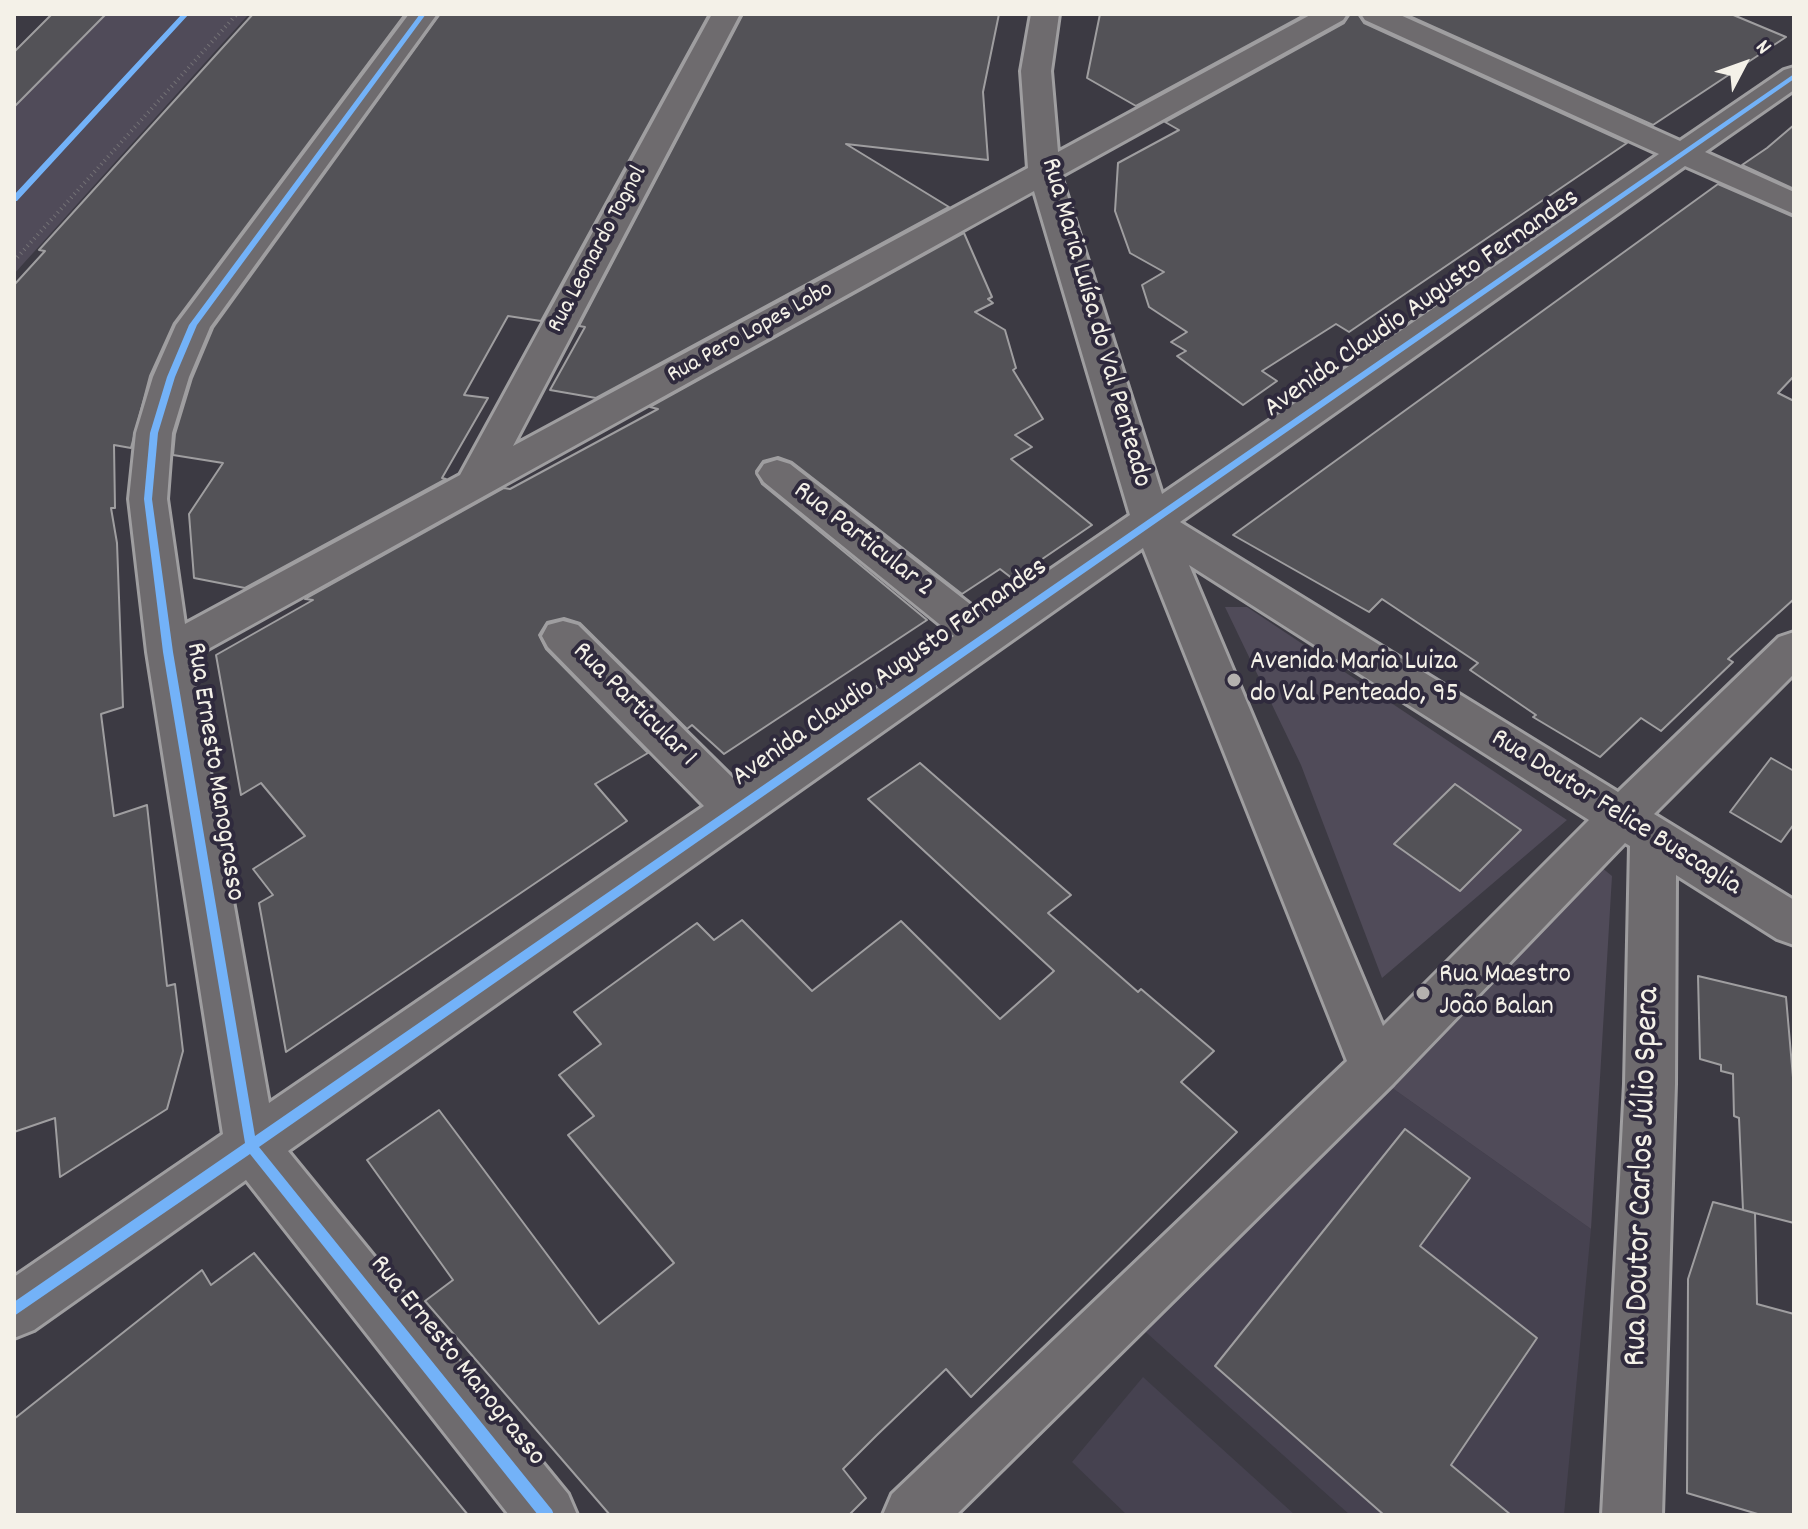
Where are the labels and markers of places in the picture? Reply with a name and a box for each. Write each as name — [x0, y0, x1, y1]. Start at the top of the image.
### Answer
place label: Avenida Maria Luiza do Val Penteado, 95 — [1250, 647, 1459, 713]
marker: Avenida Maria Luiza do Val Penteado, 95 — [1225, 671, 1243, 689]
place label: Rua Maestro João Balan — [1439, 960, 1571, 1026]
marker: Rua Maestro João Balan — [1414, 984, 1432, 1002]

